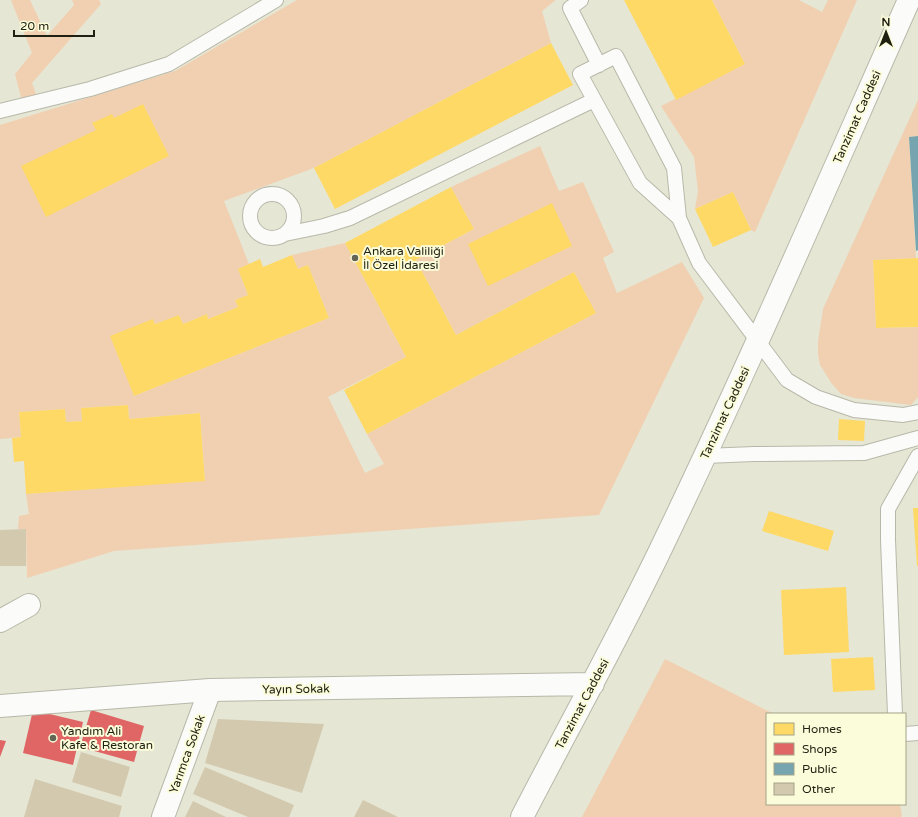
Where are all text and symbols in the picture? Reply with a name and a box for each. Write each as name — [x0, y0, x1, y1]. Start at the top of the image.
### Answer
scale bar — [14, 12, 94, 38]
north arrow — [866, 12, 906, 52]
text: N — [882, 16, 890, 29]
text: 20 m — [20, 19, 49, 33]
street label: Tanzimat Caddesi — [830, 68, 884, 166]
place label: Ankara Valiliği İl Özel İdaresi — [363, 244, 444, 272]
marker: Ankara Valiliği İl Özel İdaresi — [350, 253, 360, 263]
street label: Tanzimat Caddesi — [697, 365, 753, 461]
street label: Tanzimat Caddesi — [552, 656, 612, 752]
street label: Yayın Sokak — [262, 681, 330, 697]
street label: Yarımca Sokak — [166, 712, 208, 795]
legend — [766, 713, 906, 805]
text: Homes — [802, 722, 842, 736]
place label: Yandım Ali Kafe & Restoran — [61, 724, 153, 752]
marker: Yandım Ali Kafe & Restoran — [48, 733, 58, 743]
text: Shops — [802, 742, 837, 756]
text: Public — [802, 762, 837, 776]
text: Other — [802, 782, 835, 796]

